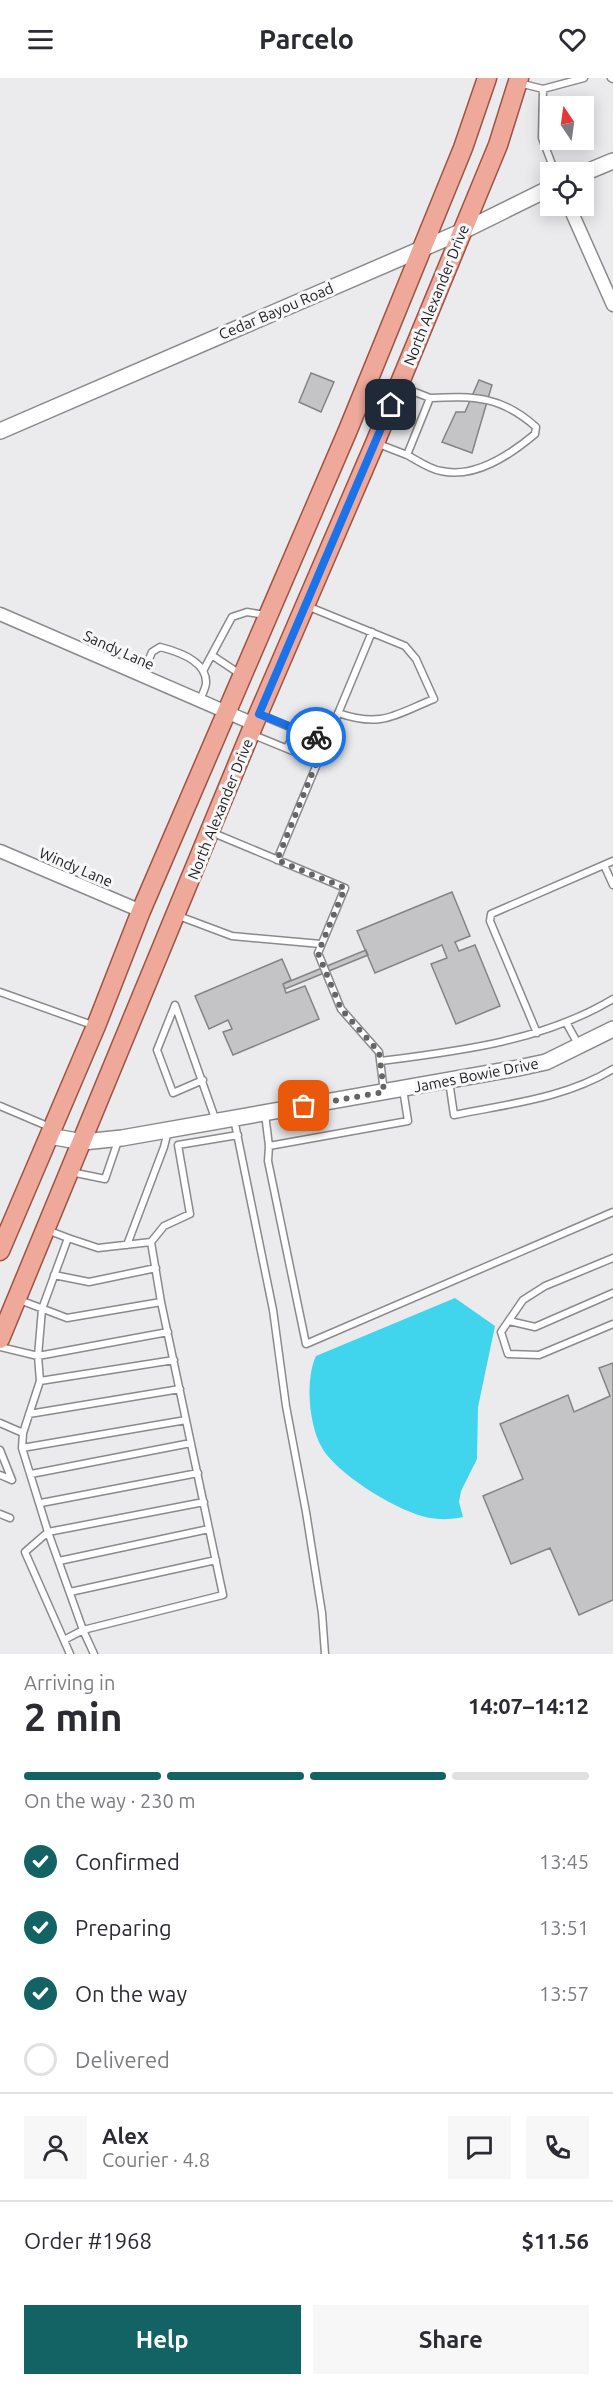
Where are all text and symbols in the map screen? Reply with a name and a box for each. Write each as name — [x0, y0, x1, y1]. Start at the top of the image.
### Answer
icon: menu — [24, 23, 57, 56]
icon: heart — [556, 23, 589, 56]
text: Parcelo — [259, 24, 354, 54]
north arrow — [540, 96, 594, 150]
map controls — [540, 96, 594, 216]
button: locate — [540, 162, 594, 216]
street label: North Alexander Drive — [400, 222, 472, 368]
street label: Cedar Bayou Road — [216, 279, 336, 343]
pin — [365, 379, 416, 430]
icon: home — [374, 388, 407, 421]
street label: Sandy Lane — [81, 627, 157, 673]
courier — [286, 707, 346, 767]
icon: bike — [300, 721, 333, 754]
street label: North Alexander Drive — [184, 736, 256, 882]
street label: Windy Lane — [37, 844, 115, 890]
street label: James Bowie Drive — [412, 1055, 540, 1095]
pin — [278, 1080, 329, 1131]
icon: bag — [287, 1089, 320, 1122]
text: Arriving in — [24, 1671, 115, 1694]
text: 14:07–14:12 — [468, 1693, 589, 1718]
text: 2 min — [24, 1695, 123, 1738]
text: On the way · 230 m — [24, 1789, 196, 1812]
icon: check — [24, 1845, 57, 1878]
text: Confirmed — [75, 1849, 180, 1874]
text: 13:45 — [539, 1850, 589, 1873]
icon: check — [24, 1911, 57, 1944]
text: Preparing — [75, 1915, 172, 1940]
text: 13:51 — [539, 1916, 589, 1939]
icon: check — [24, 1977, 57, 2010]
text: On the way — [75, 1981, 187, 2006]
text: 13:57 — [539, 1982, 589, 2005]
text: Delivered — [75, 2047, 170, 2072]
button: person — [24, 2116, 87, 2179]
button: chat — [448, 2116, 511, 2179]
button: phone — [526, 2116, 589, 2179]
text: Alex — [102, 2123, 149, 2148]
text: Courier · 4.8 — [102, 2148, 210, 2171]
text: Order #1968 — [24, 2228, 152, 2253]
text: $11.56 — [522, 2228, 589, 2253]
button: Help — [24, 2305, 301, 2374]
button: Share — [313, 2305, 589, 2374]

